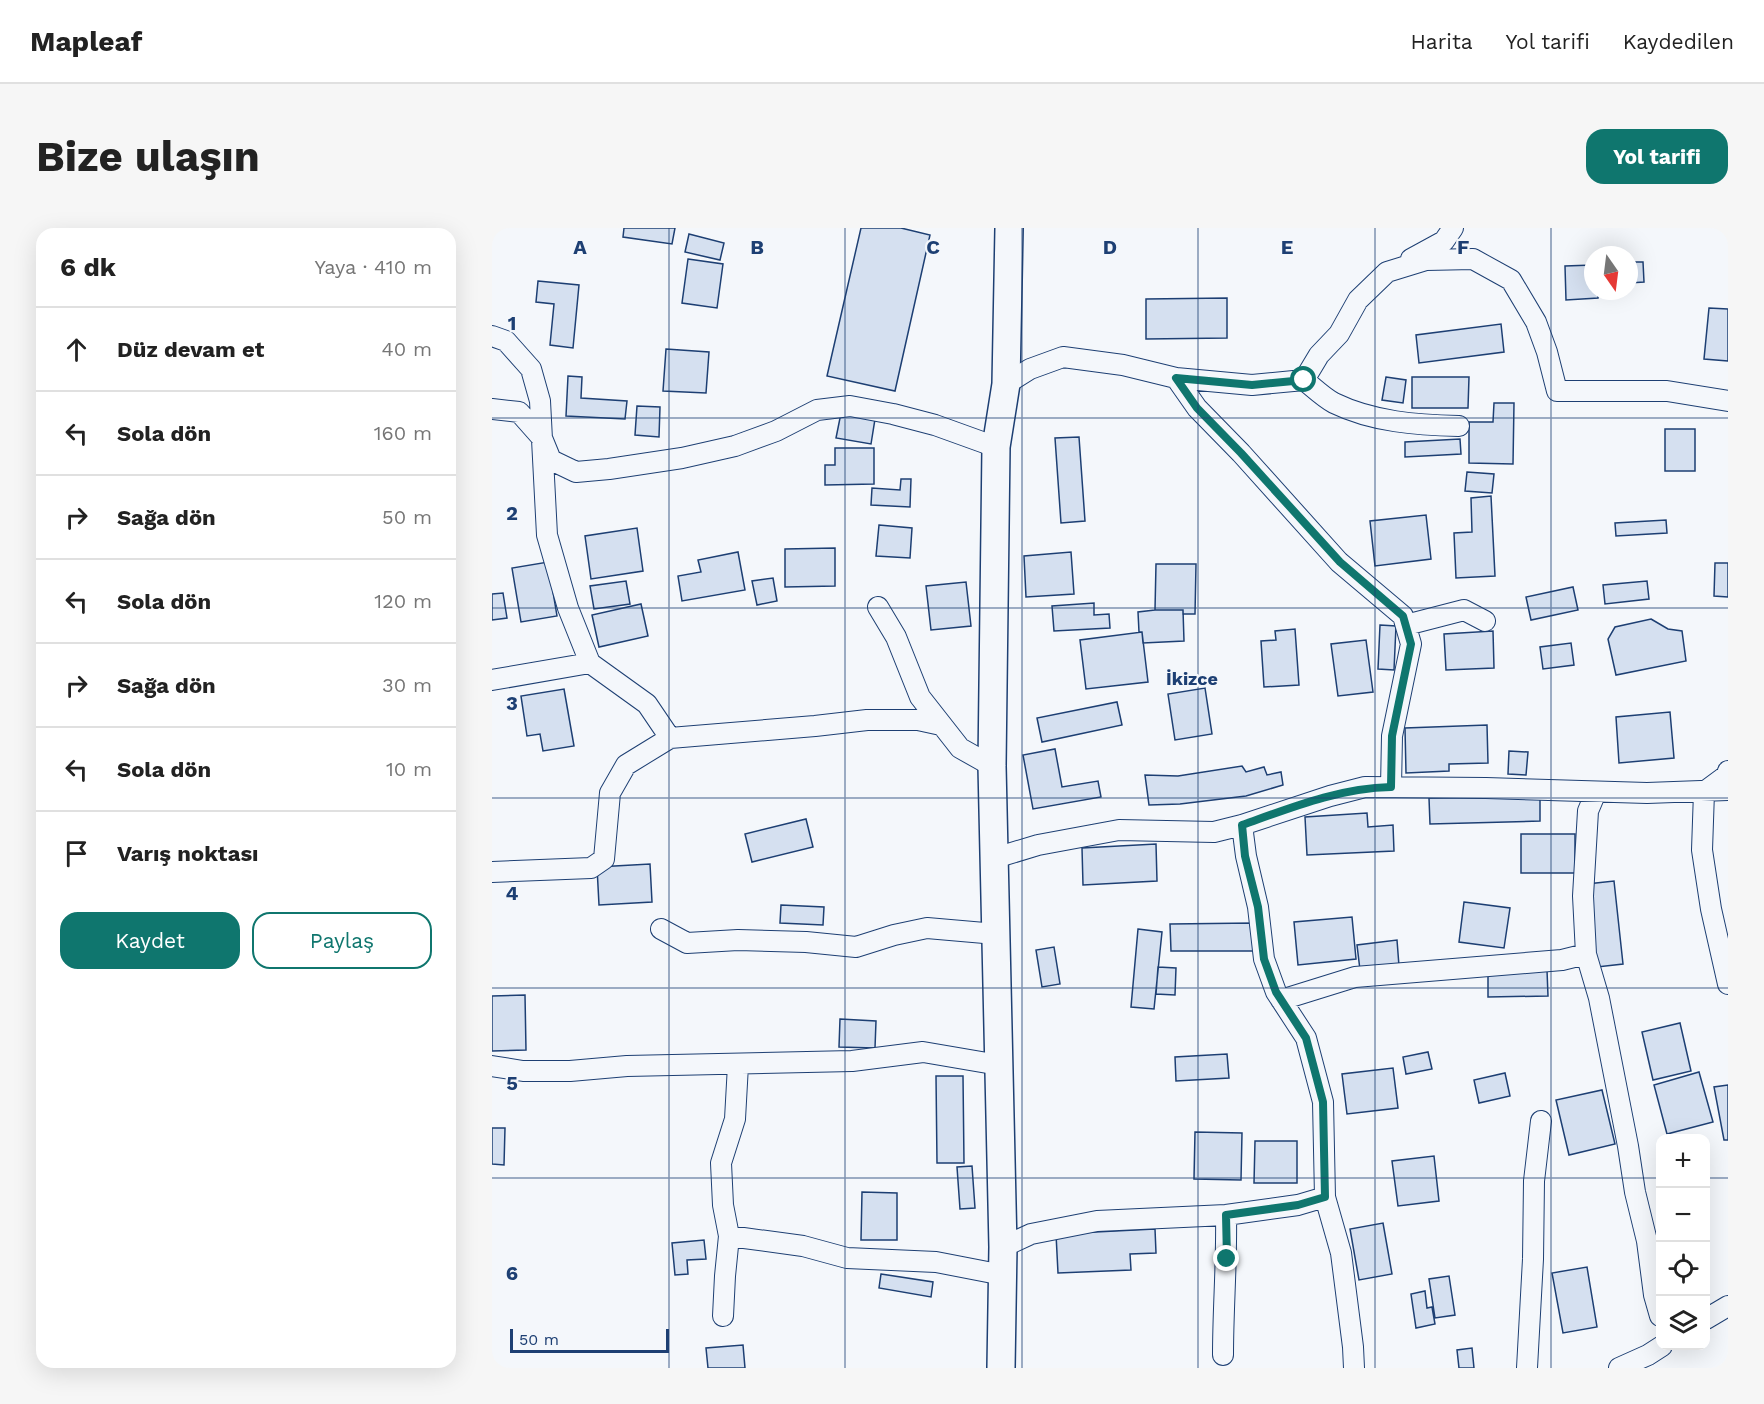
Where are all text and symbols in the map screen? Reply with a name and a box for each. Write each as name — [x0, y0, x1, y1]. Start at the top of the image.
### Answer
text: Mapleaf — [30, 25, 142, 58]
text: Harita — [1411, 29, 1473, 54]
text: Yol tarifi — [1506, 29, 1590, 54]
text: Kaydedilen — [1623, 29, 1734, 54]
button: Yol tarifi — [1586, 129, 1728, 184]
text: Bize ulaşın — [36, 132, 260, 181]
text: A — [573, 235, 587, 259]
text: B — [750, 235, 764, 259]
text: C — [926, 235, 940, 259]
text: D — [1103, 235, 1117, 259]
text: E — [1281, 235, 1293, 259]
text: F — [1457, 235, 1469, 259]
north arrow — [1584, 246, 1638, 300]
text: 6 dk — [60, 252, 116, 282]
text: Yaya · 410 m — [314, 255, 432, 279]
text: 1 — [508, 311, 516, 335]
icon: ahead — [60, 333, 93, 366]
text: Düz devam et — [117, 337, 264, 362]
text: 40 m — [381, 337, 432, 361]
route start — [1290, 366, 1316, 392]
icon: left — [60, 417, 93, 450]
text: Sola dön — [117, 421, 211, 446]
text: 160 m — [374, 421, 432, 445]
icon: right — [60, 501, 93, 534]
text: 2 — [506, 501, 518, 525]
text: Sağa dön — [117, 505, 216, 530]
text: 50 m — [382, 505, 432, 529]
icon: left — [60, 585, 93, 618]
text: Sola dön — [117, 589, 211, 614]
text: 120 m — [374, 589, 432, 613]
district label: İkizce — [1166, 668, 1218, 689]
icon: right — [60, 669, 93, 702]
text: Sağa dön — [117, 673, 216, 698]
text: 30 m — [382, 673, 432, 697]
text: 3 — [506, 691, 518, 715]
icon: left — [60, 753, 93, 786]
text: Sola dön — [117, 757, 211, 782]
text: 10 m — [386, 757, 432, 781]
icon: arrive — [60, 837, 93, 870]
text: Varış noktası — [117, 841, 259, 866]
text: 4 — [506, 881, 519, 905]
button: Kaydet — [60, 912, 240, 969]
button: Paylaş — [252, 912, 432, 969]
text: 5 — [506, 1071, 518, 1095]
map controls — [1656, 1134, 1710, 1350]
button: + — [1656, 1134, 1710, 1188]
button: − — [1656, 1188, 1710, 1242]
button: locate — [1656, 1242, 1710, 1296]
route end — [1213, 1245, 1239, 1271]
text: 6 — [506, 1261, 518, 1285]
button: layers — [1656, 1296, 1710, 1350]
scale bar — [510, 1326, 669, 1354]
text: 50 m — [519, 1330, 559, 1349]

